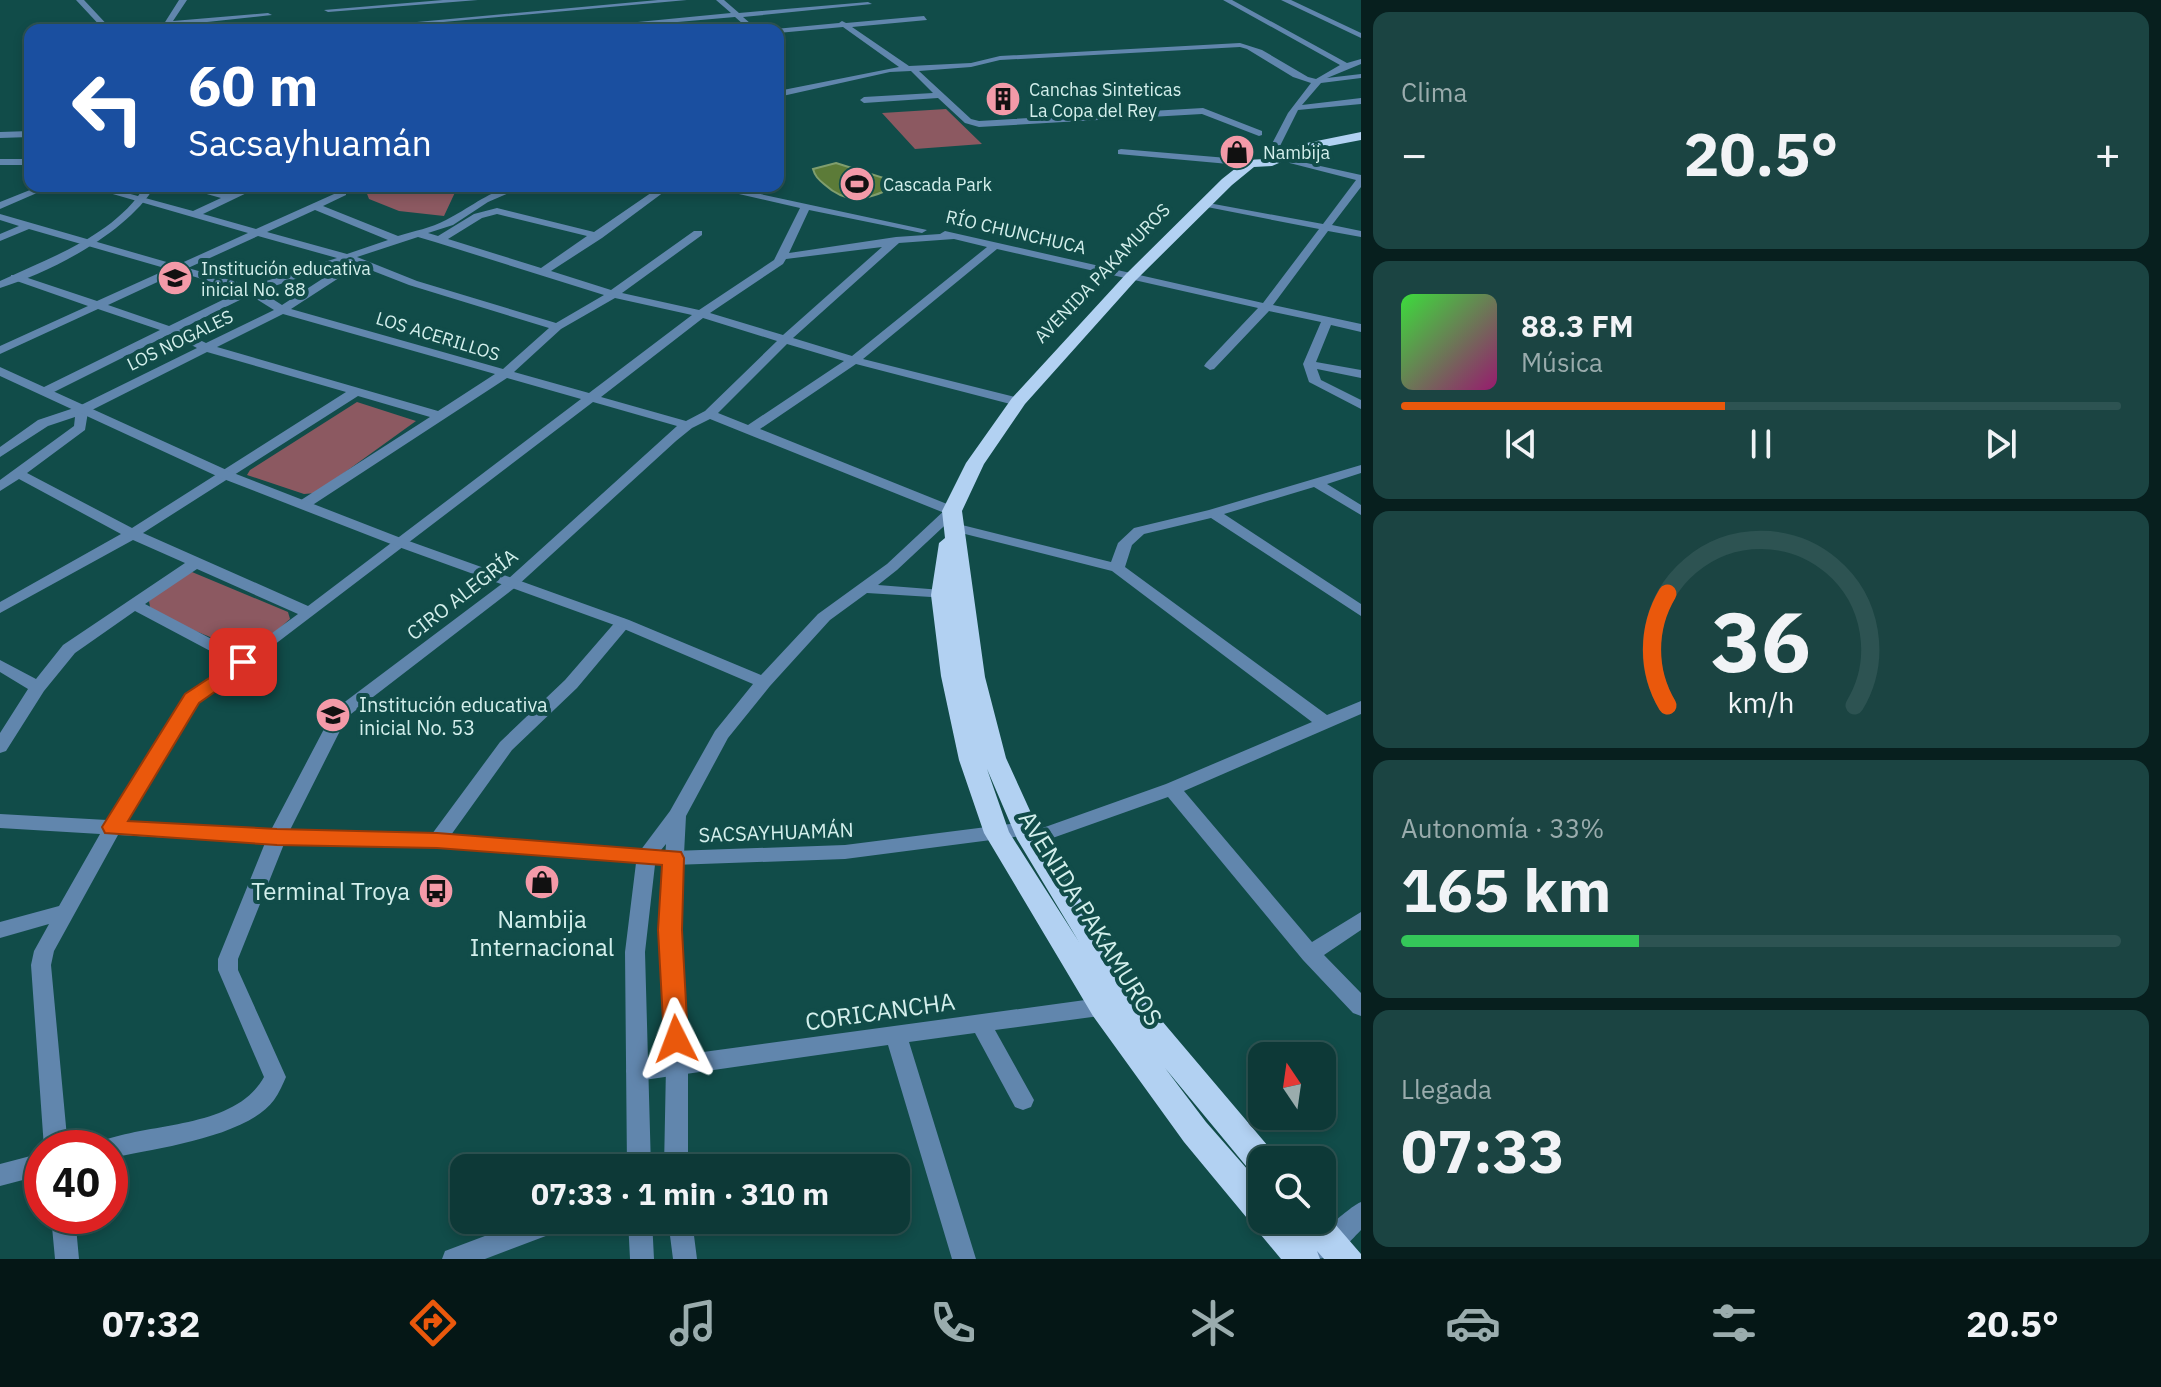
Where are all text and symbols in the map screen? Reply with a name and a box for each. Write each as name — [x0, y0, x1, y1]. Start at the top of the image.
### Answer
text: 60 m — [188, 49, 318, 121]
icon: left — [56, 56, 160, 160]
text: Clima — [1401, 75, 1467, 109]
place label: Canchas Sinteticas La Copa del Rey — [1029, 78, 1181, 122]
building icon: Canchas Sinteticas La Copa del Rey — [984, 80, 1022, 118]
text: 20.5° — [1684, 114, 1838, 193]
text: Sacsayhuamán — [188, 119, 432, 166]
text: − — [1401, 125, 1427, 182]
text: + — [2095, 125, 2121, 182]
shop icon: Nambija — [1218, 133, 1256, 171]
place label: Nambija — [1263, 141, 1330, 164]
sports icon: Cascada Park — [838, 165, 876, 203]
place label: Cascada Park — [883, 173, 992, 196]
street label: AVENIDA PAKAMUROS — [1029, 198, 1175, 348]
street label: RÍO CHUNCHUCA — [944, 205, 1089, 259]
place label: Institución educativa inicial No. 88 — [201, 257, 371, 301]
school or university icon: Institución educativa inicial No. 88 — [156, 259, 194, 297]
street label: LOS NOGALES — [123, 304, 237, 376]
street label: LOS ACERILLOS — [373, 306, 503, 366]
text: 88.3 FM — [1521, 306, 1634, 345]
text: Música — [1521, 345, 1603, 379]
icon: previous — [1499, 422, 1543, 466]
icon: pause — [1739, 422, 1783, 466]
icon: next — [1979, 422, 2023, 466]
street label: CIRO ALEGRÍA — [401, 542, 523, 646]
text: 36 — [1711, 586, 1811, 694]
pin — [209, 628, 277, 696]
icon: arrive — [221, 640, 265, 684]
text: km/h — [1727, 684, 1795, 721]
place label: Institución educativa inicial No. 53 — [359, 691, 548, 741]
school or university icon: Institución educativa inicial No. 53 — [314, 696, 352, 734]
street label: AVENIDA PAKAMUROS — [1012, 804, 1170, 1032]
text: Autonomía · 33% — [1401, 811, 1604, 845]
street label: SACSAYHUAMÁN — [698, 816, 854, 848]
text: 165 km — [1401, 850, 1611, 929]
shop icon: Nambija Internacional — [523, 863, 561, 901]
bus stop icon: Terminal Troya — [417, 872, 455, 910]
place label: Terminal Troya — [251, 875, 410, 907]
place label: Nambija Internacional — [470, 903, 614, 963]
street label: CORICANCHA — [803, 985, 957, 1037]
position arrow — [634, 997, 718, 1081]
north arrow — [1248, 1042, 1336, 1130]
map controls — [1248, 1042, 1336, 1234]
text: Llegada — [1401, 1072, 1492, 1106]
text: 07:33 — [1401, 1111, 1565, 1190]
speed limit sign: 40 — [24, 1130, 128, 1234]
button: search — [1248, 1146, 1336, 1234]
text: 07:33 · 1 min · 310 m — [531, 1174, 829, 1213]
icon: directions — [405, 1295, 461, 1351]
icon: music — [665, 1295, 721, 1351]
icon: phone — [925, 1295, 981, 1351]
icon: climate — [1185, 1295, 1241, 1351]
icon: car — [1445, 1295, 1501, 1351]
icon: filters — [1706, 1295, 1762, 1351]
text: 07:32 — [102, 1300, 200, 1347]
text: 20.5° — [1966, 1300, 2059, 1347]

